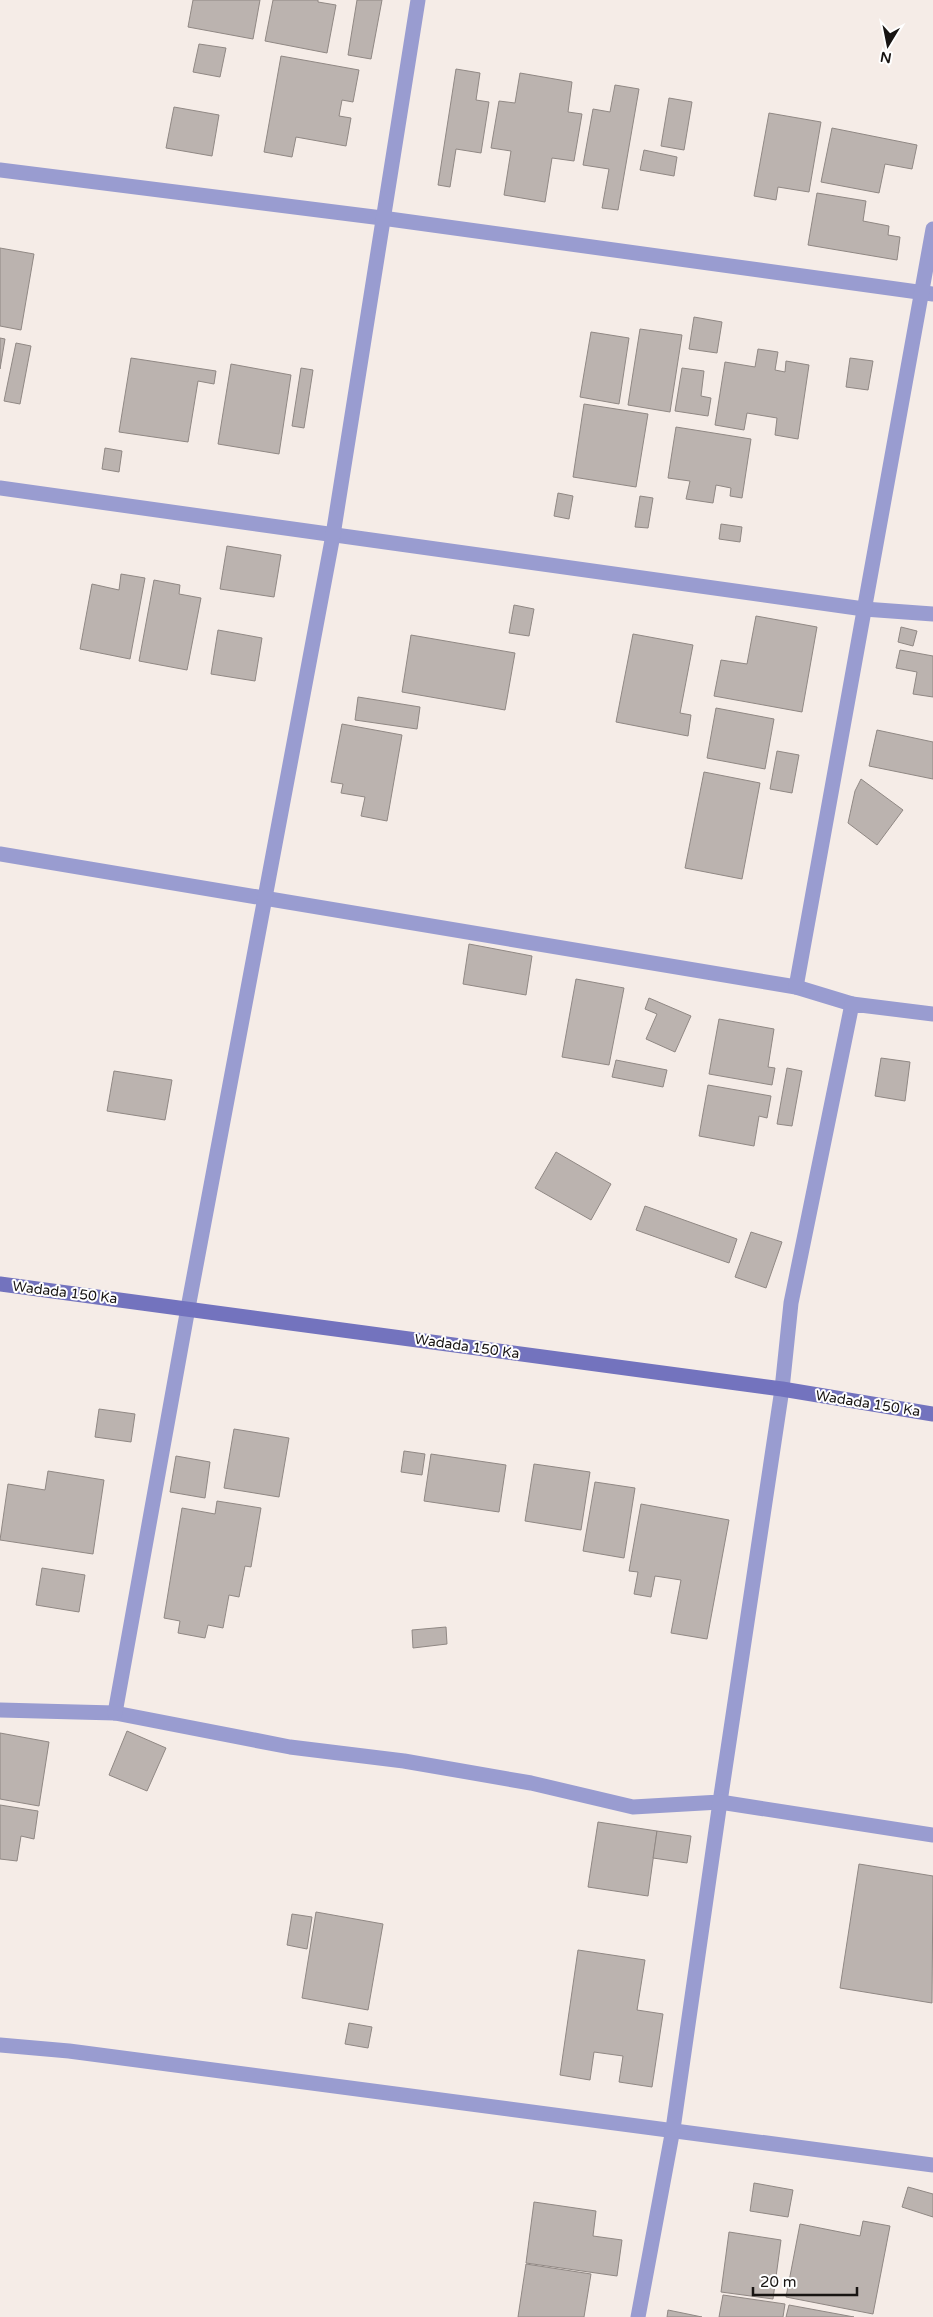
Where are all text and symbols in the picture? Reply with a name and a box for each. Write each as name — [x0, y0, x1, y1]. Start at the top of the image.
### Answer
north arrow — [863, 20, 913, 70]
text: N — [879, 48, 893, 67]
street label: Wadada 150 Ka — [11, 1278, 118, 1307]
street label: Wadada 150 Ka — [413, 1331, 520, 1362]
street label: Wadada 150 Ka — [814, 1387, 921, 1420]
scale bar — [753, 2264, 857, 2296]
text: 20 m — [760, 2273, 797, 2291]

